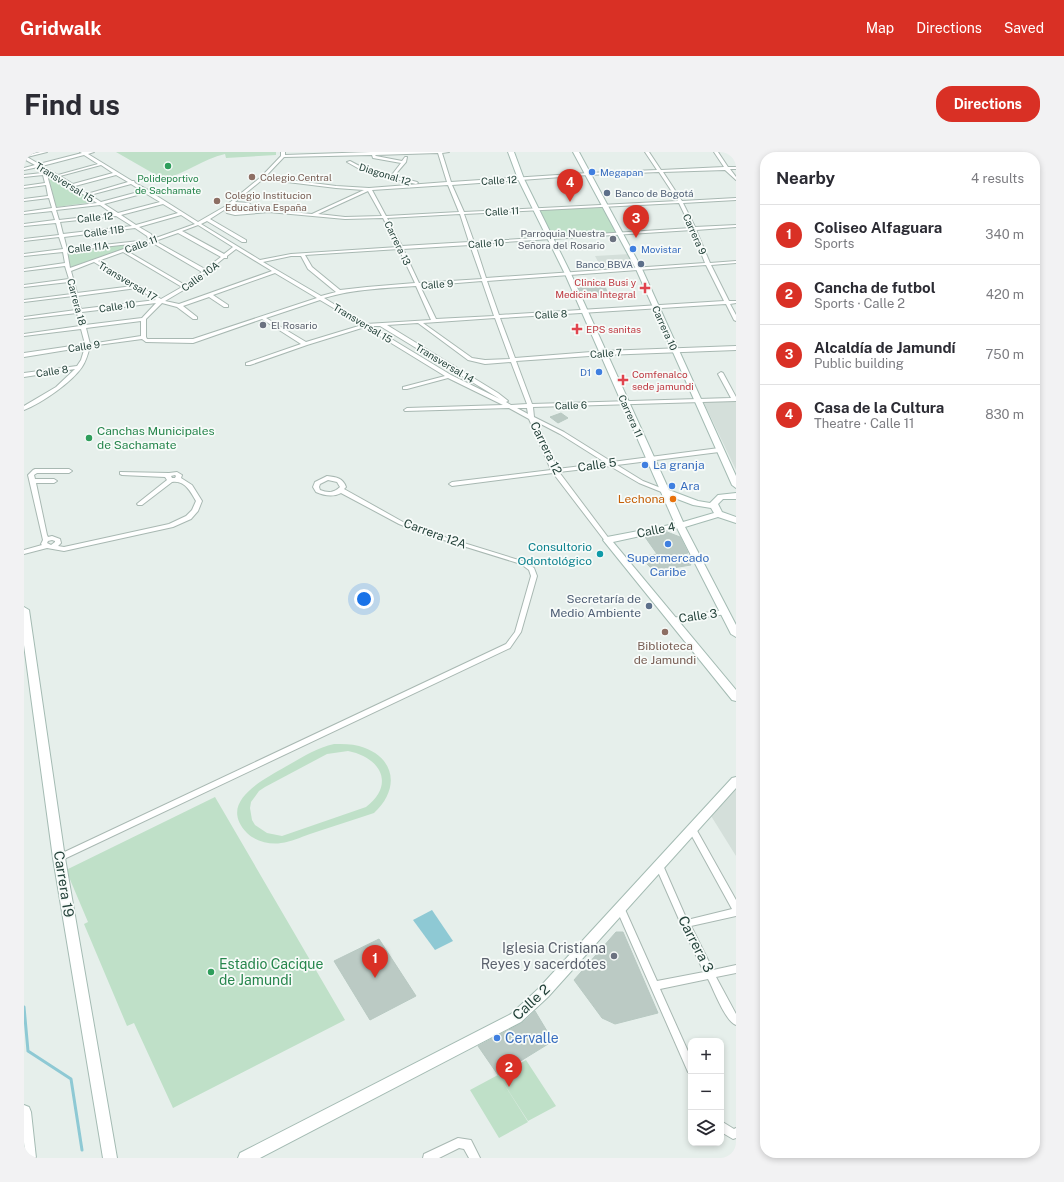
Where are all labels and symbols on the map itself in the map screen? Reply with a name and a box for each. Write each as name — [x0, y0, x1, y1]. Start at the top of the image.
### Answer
street label: Transversal 15 — [34, 159, 96, 205]
street label: Diagonal 12 — [358, 160, 412, 188]
marker: Polideportivo de Sachamate — [163, 161, 173, 171]
place label: Megapan — [600, 166, 643, 178]
marker: Megapan — [587, 167, 597, 177]
pin: 4 — [557, 169, 583, 202]
place label: Colegio Central — [260, 171, 332, 183]
place label: Polideportivo de Sachamate — [135, 172, 201, 196]
marker: Colegio Central — [247, 172, 257, 182]
street label: Calle 12 — [481, 173, 517, 187]
place label: Banco de Bogotá — [615, 187, 694, 199]
marker: Banco de Bogotá — [602, 188, 612, 198]
place label: Colegio Institucion Educativa España — [225, 189, 312, 213]
marker: Colegio Institucion Educativa España — [212, 196, 222, 206]
street label: Calle 11 — [485, 204, 519, 218]
pin: 3 — [623, 205, 649, 238]
street label: Calle 12 — [76, 209, 114, 225]
street label: Carrera 9 — [681, 212, 709, 256]
street label: Carrera 13 — [382, 219, 414, 267]
street label: Calle 11B — [83, 223, 125, 239]
place label: Parroquia Nuestra Señora del Rosario — [518, 227, 605, 251]
street label: Calle 11 — [123, 233, 159, 255]
marker: Parroquia Nuestra Señora del Rosario — [608, 234, 618, 244]
street label: Calle 10 — [468, 236, 504, 250]
street label: Calle 11A — [67, 239, 109, 255]
place label: Movistar — [641, 243, 681, 255]
marker: Movistar — [628, 244, 638, 254]
street label: Calle 10A — [179, 258, 221, 294]
place label: Banco BBVA — [576, 258, 633, 270]
street label: Transversal 17 — [97, 259, 159, 303]
marker: Banco BBVA — [636, 259, 646, 269]
place label: Clinica Busi y Medicina Integral — [555, 276, 637, 300]
street label: Carrera 18 — [65, 277, 89, 327]
street label: Calle 9 — [420, 277, 454, 291]
marker: Clinica Busi y Medicina Integral — [639, 282, 651, 294]
street label: Calle 10 — [98, 298, 136, 314]
street label: Transversal 15 — [331, 301, 395, 345]
street label: Carrera 10 — [650, 304, 680, 352]
street label: Calle 8 — [534, 307, 568, 321]
place label: El Rosario — [271, 319, 318, 331]
marker: El Rosario — [258, 320, 268, 330]
marker: EPS sanitas — [571, 323, 583, 335]
place label: EPS sanitas — [586, 323, 641, 335]
street label: Calle 9 — [67, 338, 101, 354]
street label: Transversal 14 — [413, 341, 477, 385]
street label: Calle 7 — [590, 346, 622, 360]
street label: Calle 8 — [35, 363, 69, 379]
place label: D1 — [580, 366, 591, 378]
marker: D1 — [594, 367, 604, 377]
place label: Comfenalco sede jamundi — [632, 368, 694, 392]
marker: Comfenalco sede jamundi — [617, 374, 629, 386]
street label: Carrera 11 — [616, 393, 646, 439]
street label: Calle 6 — [555, 398, 587, 412]
street label: Carrera 12 — [527, 419, 565, 477]
place label: Canchas Municipales de Sachamate — [97, 424, 215, 452]
marker: Canchas Municipales de Sachamate — [84, 433, 94, 443]
street label: Calle 5 — [577, 455, 618, 475]
place label: La granja — [653, 458, 705, 472]
marker: La granja — [640, 460, 650, 470]
place label: Ara — [680, 479, 700, 493]
marker: Ara — [667, 481, 677, 491]
place label: Lechona — [618, 492, 665, 506]
marker: Lechona — [668, 494, 678, 504]
street label: Carrera 12A — [402, 516, 469, 552]
street label: Calle 4 — [636, 519, 677, 541]
marker: Supermercado Caribe — [663, 539, 673, 549]
place label: Consultorio Odontológico — [518, 540, 592, 568]
marker: Consultorio Odontológico — [595, 549, 605, 559]
place label: Supermercado Caribe — [627, 551, 709, 579]
your location — [354, 589, 374, 609]
place label: Secretaría de Medio Ambiente — [550, 592, 641, 620]
marker: Secretaría de Medio Ambiente — [644, 601, 654, 611]
street label: Calle 3 — [678, 606, 718, 626]
marker: Biblioteca de Jamundi — [660, 627, 670, 637]
place label: Biblioteca de Jamundi — [634, 639, 696, 667]
street label: Carrera 19 — [51, 850, 77, 919]
street label: Carrera 3 — [675, 913, 717, 975]
place label: Iglesia Cristiana Reyes y sacerdotes — [481, 940, 606, 972]
pin: 1 — [362, 945, 388, 978]
marker: Iglesia Cristiana Reyes y sacerdotes — [609, 951, 619, 961]
place label: Estadio Cacique de Jamundi — [219, 956, 323, 988]
marker: Estadio Cacique de Jamundi — [206, 967, 216, 977]
street label: Calle 2 — [509, 981, 553, 1023]
place label: Cervalle — [505, 1030, 559, 1046]
marker: Cervalle — [492, 1033, 502, 1043]
pin: 2 — [496, 1054, 522, 1087]

